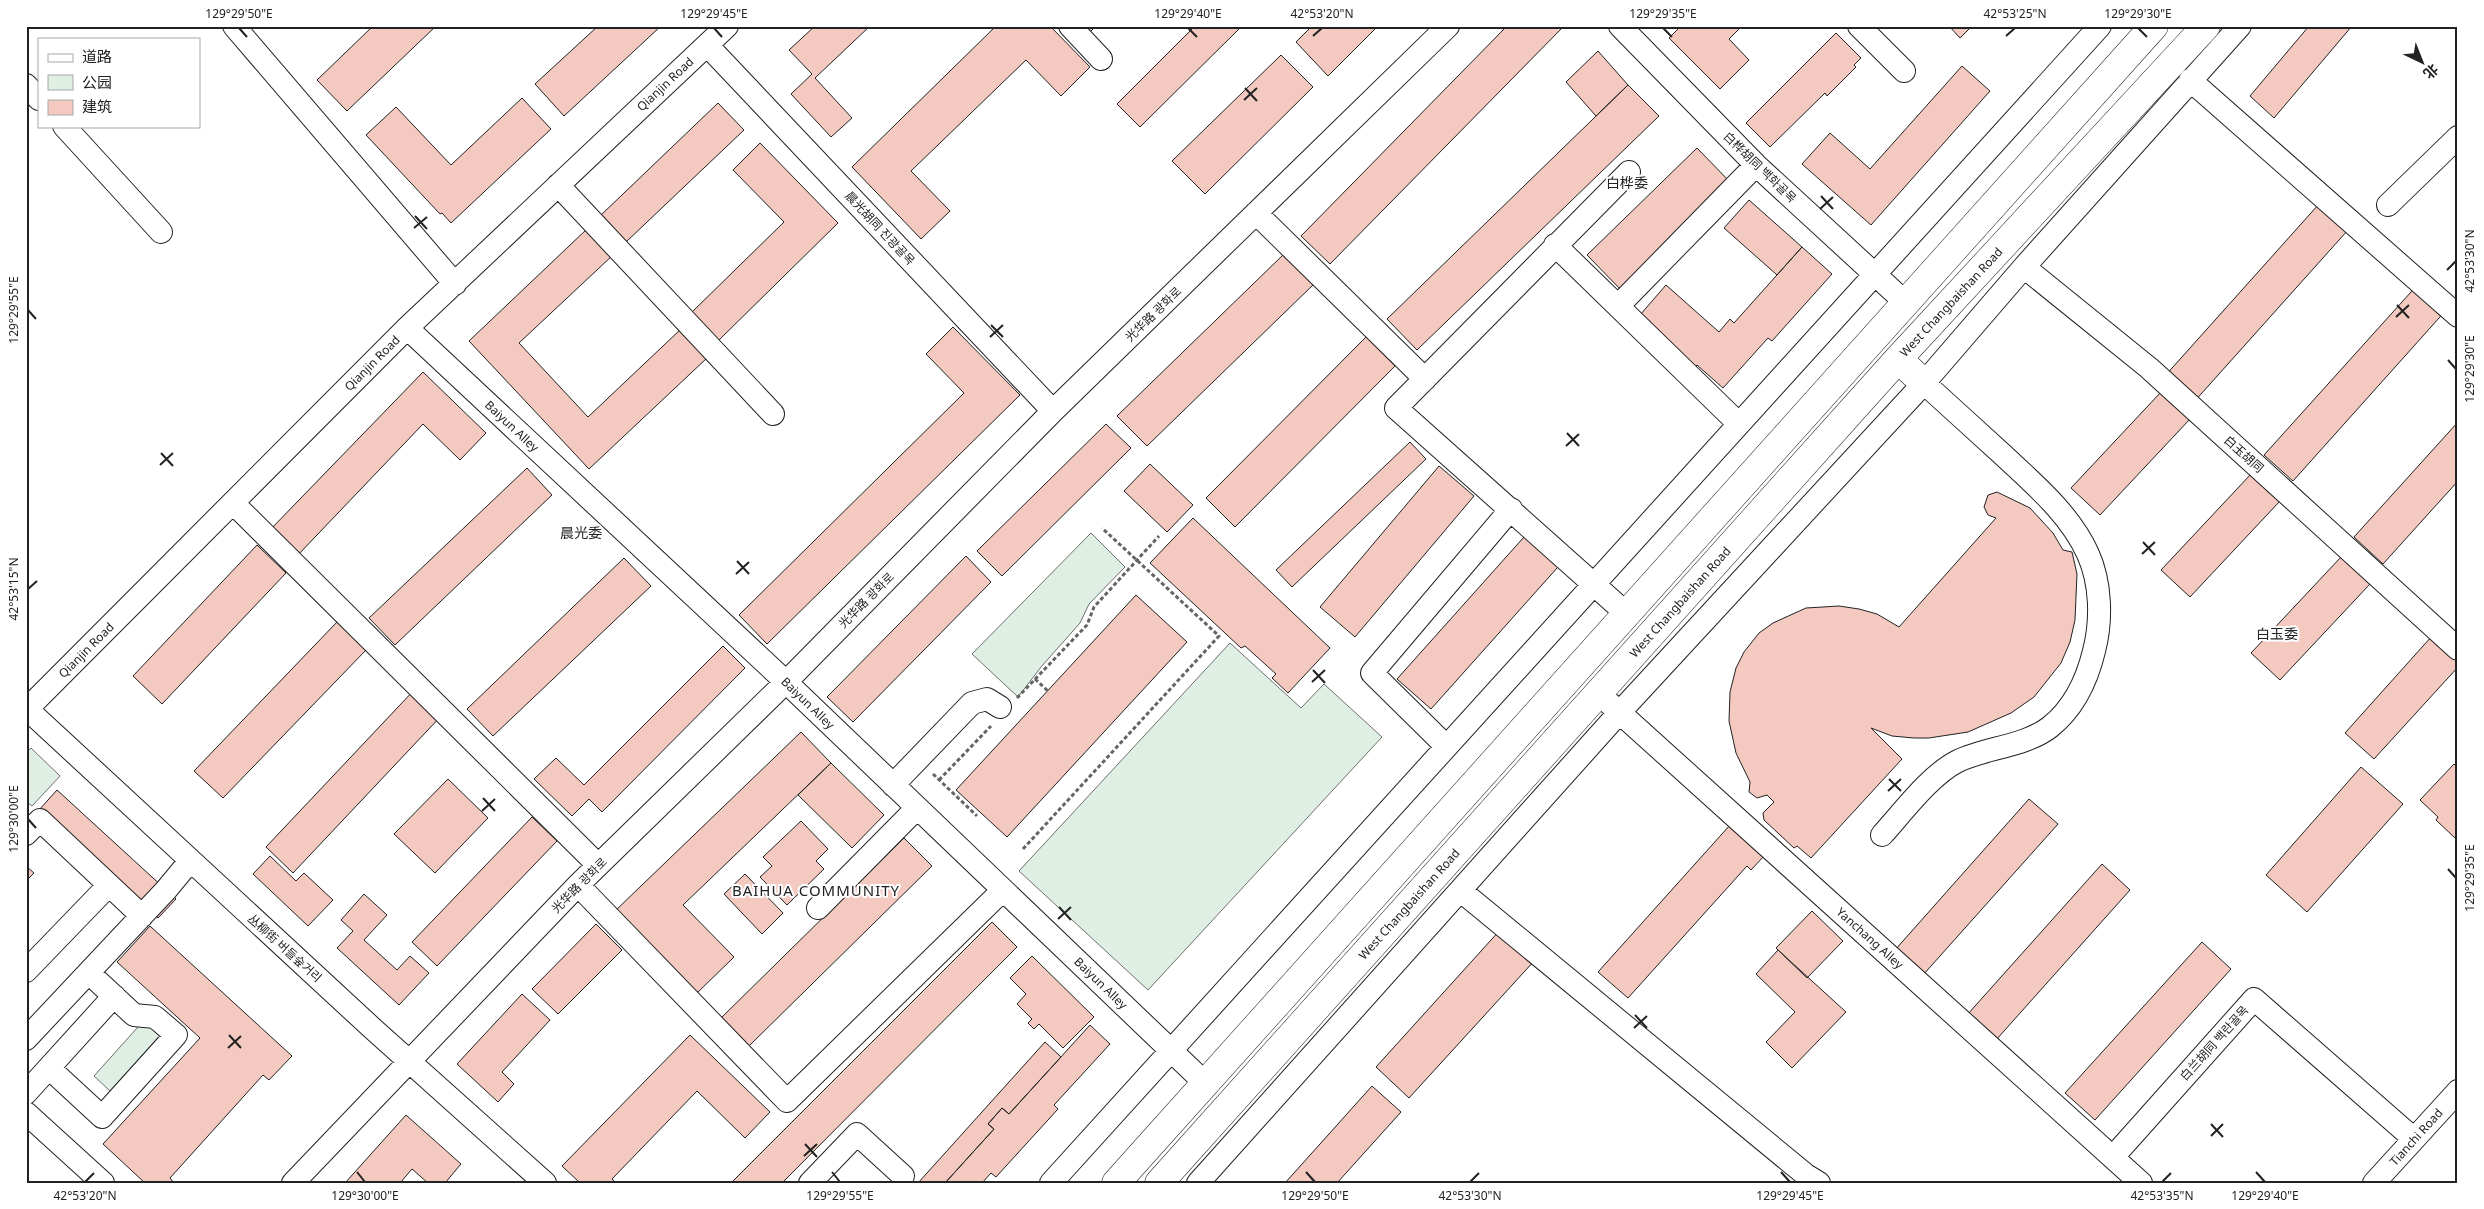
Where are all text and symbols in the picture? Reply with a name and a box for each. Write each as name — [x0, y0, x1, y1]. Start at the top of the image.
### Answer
text: 129°29'50"E — [205, 5, 273, 22]
text: 129°29'45"E — [680, 5, 748, 22]
text: 129°29'40"E — [1154, 5, 1222, 22]
text: 42°53'20"N — [1290, 5, 1354, 22]
text: 129°29'35"E — [1629, 5, 1697, 22]
text: 42°53'25"N — [1983, 5, 2047, 22]
text: 129°29'30"E — [2104, 5, 2172, 22]
legend — [38, 38, 200, 128]
north arrow — [2396, 38, 2446, 88]
text: 道路 — [82, 46, 112, 66]
street label: Qianjin Road — [633, 53, 697, 115]
text: 北 — [2420, 60, 2443, 84]
text: 公园 — [82, 72, 112, 92]
text: 建筑 — [82, 96, 112, 116]
street label: 白桦胡同 백화골목 — [1720, 128, 1800, 206]
district label: 白桦委 — [1606, 173, 1648, 192]
street label: 晨光胡同 진광골목 — [841, 187, 919, 269]
text: 42°53'30"N — [2461, 229, 2478, 293]
street label: West Changbaishan Road — [1896, 244, 2006, 360]
text: 129°29'55"E — [5, 276, 22, 344]
street label: 光华路 광화로 — [1121, 283, 1185, 345]
street label: Qianjin Road — [340, 331, 404, 395]
text: 129°29'30"E — [2461, 335, 2478, 403]
street label: Baiyun Alley — [481, 397, 543, 456]
street label: 白玉胡同 — [2220, 432, 2268, 476]
district label: 晨光委 — [560, 523, 602, 542]
street label: West Changbaishan Road — [1626, 543, 1734, 661]
text: 42°53'15"N — [5, 557, 22, 621]
street label: 光华路 광화로 — [834, 568, 898, 632]
street label: Qianjin Road — [54, 618, 118, 682]
district label: 白玉委 — [2256, 624, 2298, 643]
street label: Baiyun Alley — [778, 673, 839, 733]
text: 129°30'00"E — [5, 785, 22, 853]
text: 129°29'35"E — [2461, 844, 2478, 912]
street label: West Changbaishan Road — [1355, 845, 1463, 963]
street label: 光华路 광화로 — [547, 853, 611, 917]
district label: BAIHUA COMMUNITY — [732, 880, 900, 900]
street label: Yanchang Alley — [1833, 903, 1908, 973]
street label: 丛柳街 버들숲거리 — [244, 910, 326, 986]
street label: Baiyun Alley — [1071, 953, 1132, 1013]
street label: 白兰胡同 백란골목 — [2176, 1002, 2252, 1084]
street label: Tianchi Road — [2386, 1105, 2446, 1169]
text: 42°53'20"N — [53, 1187, 117, 1204]
text: 129°30'00"E — [331, 1187, 399, 1204]
text: 129°29'55"E — [806, 1187, 874, 1204]
text: 129°29'50"E — [1281, 1187, 1349, 1204]
text: 42°53'30"N — [1438, 1187, 1502, 1204]
text: 129°29'45"E — [1756, 1187, 1824, 1204]
text: 42°53'35"N — [2130, 1187, 2194, 1204]
text: 129°29'40"E — [2231, 1187, 2299, 1204]

